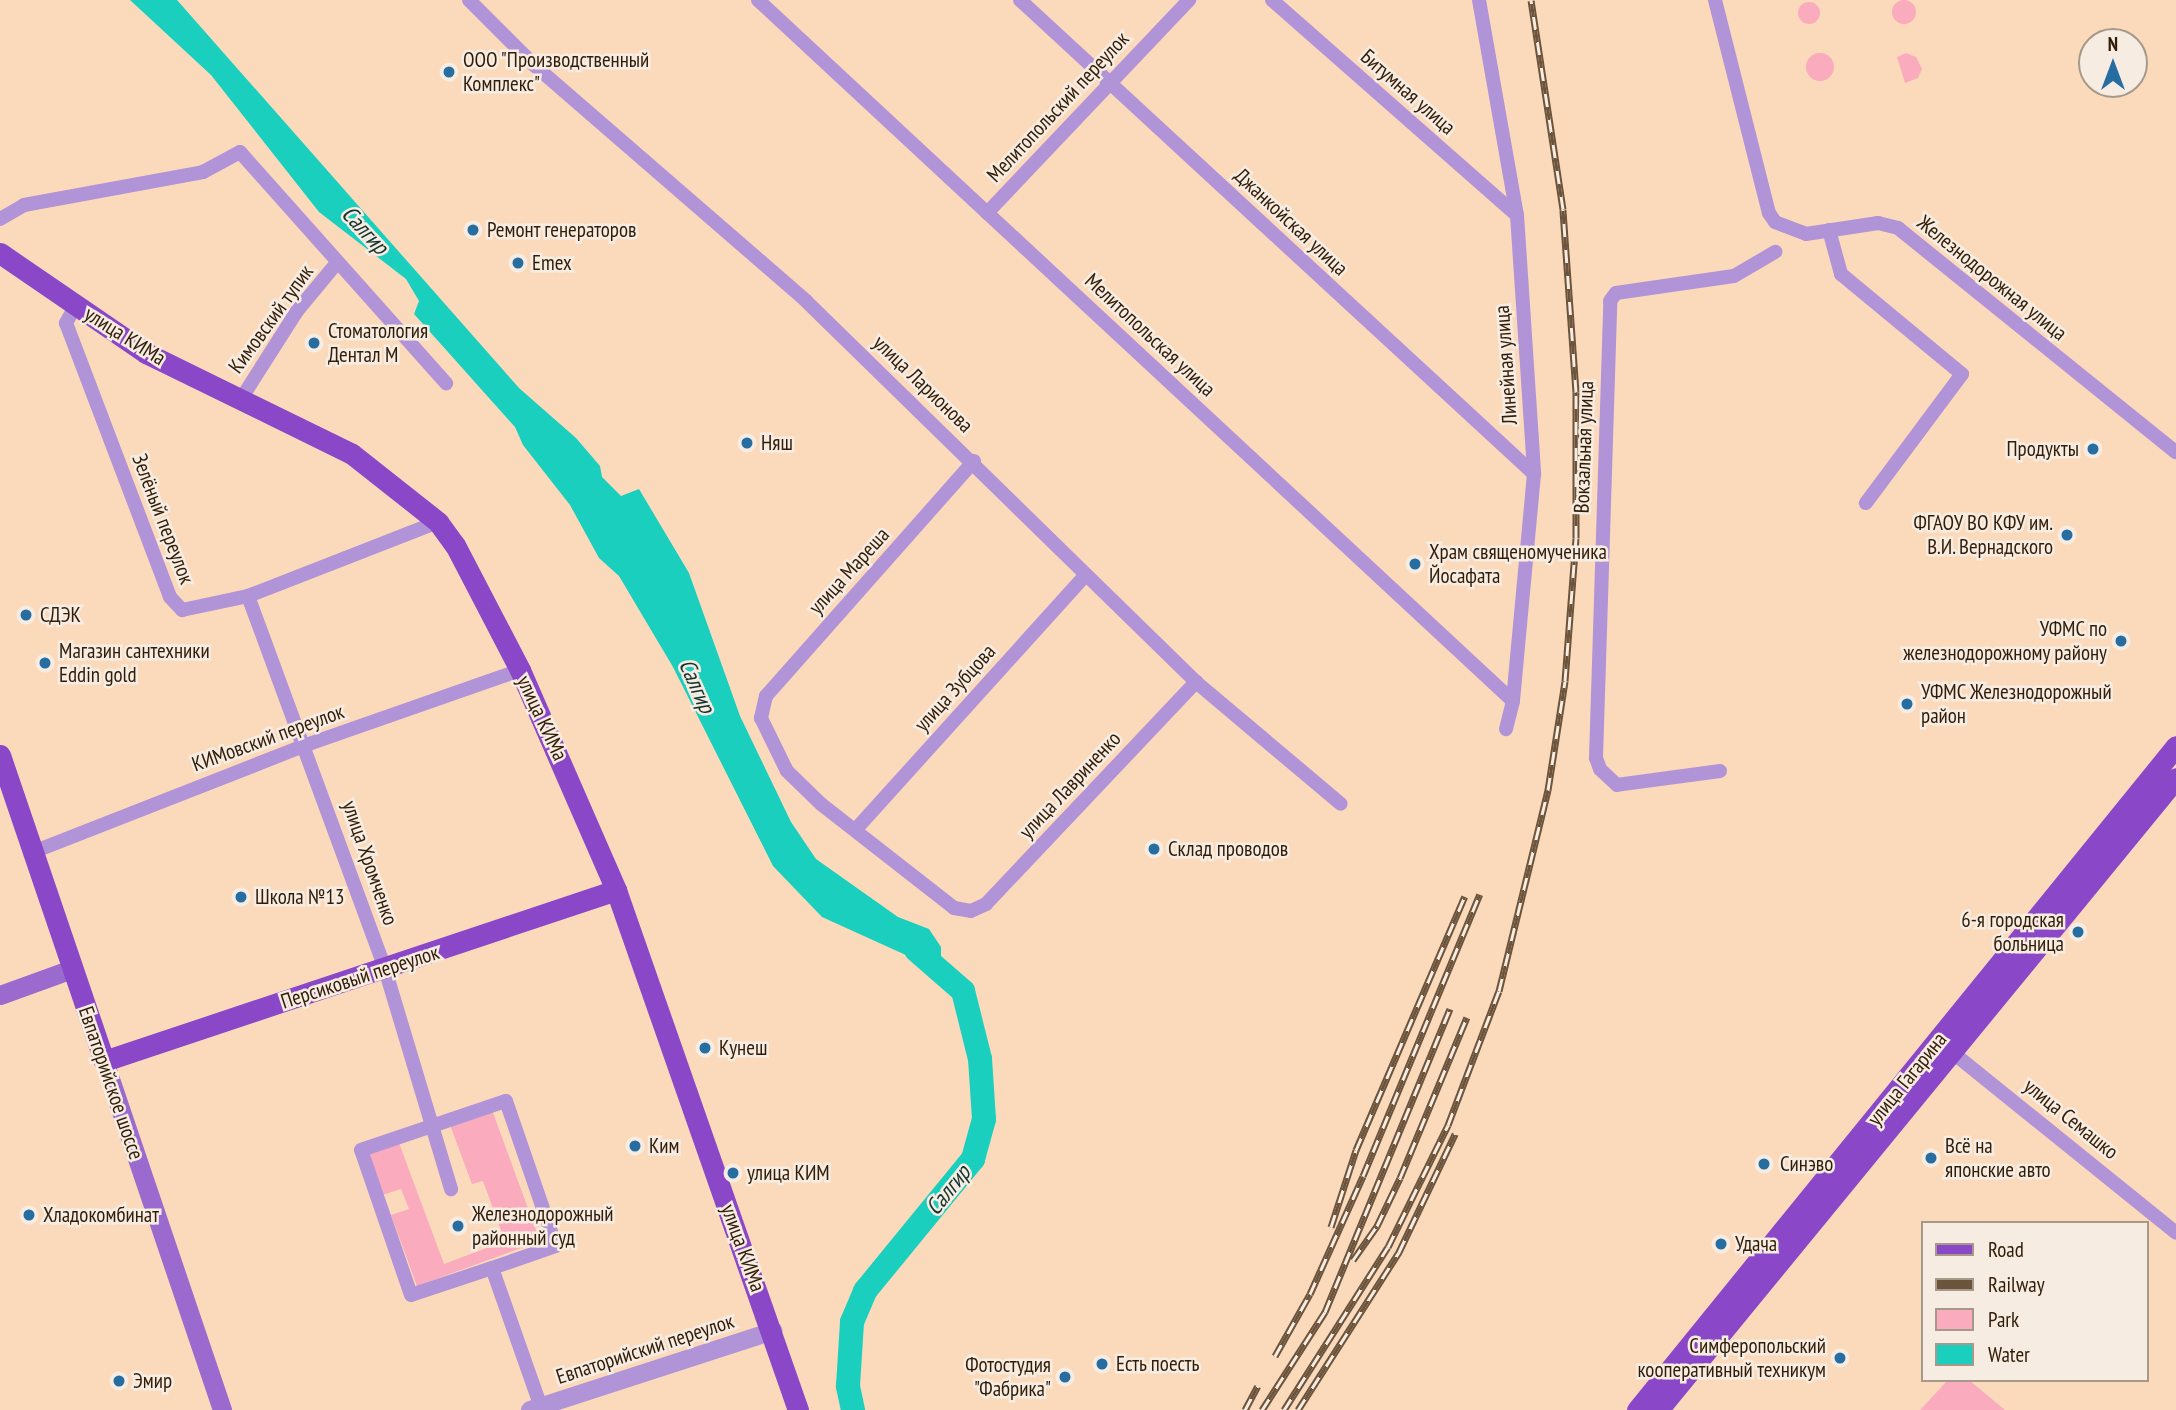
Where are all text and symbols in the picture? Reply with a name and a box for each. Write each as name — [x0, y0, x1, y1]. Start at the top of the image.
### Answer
street label: Мелитопольский переулок — [982, 27, 1134, 187]
north arrow — [2078, 28, 2148, 98]
text: N — [2108, 32, 2118, 56]
street label: Битумная улица — [1355, 44, 1461, 140]
place label: ООО "Производственный Комплекс" — [463, 47, 651, 97]
marker: ООО "Производственный Комплекс" — [441, 64, 457, 80]
street label: Джанкойская улица — [1229, 163, 1353, 281]
water label: Салгир — [336, 200, 394, 260]
street label: Железнодорожная улица — [1912, 210, 2072, 346]
place label: Ремонт генераторов — [487, 217, 637, 243]
marker: Ремонт генераторов — [465, 222, 481, 238]
place label: Emex — [532, 250, 572, 276]
marker: Emex — [510, 255, 526, 271]
street label: Кимовский тупик — [223, 260, 319, 378]
street label: Мелитопольская улица — [1080, 268, 1220, 402]
street label: улица КИМа — [80, 301, 170, 371]
street label: Линейная улица — [1489, 304, 1523, 426]
place label: Стоматология Дентал М — [328, 318, 428, 368]
street label: улица Ларионова — [868, 330, 978, 438]
marker: Стоматология Дентал М — [306, 335, 322, 351]
street label: Вокзальная улица — [1569, 380, 1599, 514]
place label: Няш — [761, 430, 793, 456]
marker: Няш — [739, 435, 755, 451]
place label: Продукты — [2006, 436, 2079, 462]
marker: Продукты — [2085, 441, 2101, 457]
street label: Зелёный переулок — [127, 450, 199, 588]
place label: ФГАОУ ВО КФУ им. В.И. Вернадского — [1913, 510, 2053, 560]
street label: улица Мареша — [804, 522, 894, 620]
marker: ФГАОУ ВО КФУ им. В.И. Вернадского — [2059, 527, 2075, 543]
place label: Храм священомученика Йосафата — [1429, 539, 1607, 589]
marker: Храм священомученика Йосафата — [1407, 556, 1423, 572]
place label: СДЭК — [40, 602, 81, 628]
marker: СДЭК — [18, 607, 34, 623]
place label: УФМС по железнодорожному району — [1903, 616, 2107, 666]
marker: УФМС по железнодорожному району — [2113, 633, 2129, 649]
place label: Магазин сантехники Eddin gold — [59, 638, 210, 688]
street label: улица Зубцова — [909, 639, 1001, 737]
marker: Магазин сантехники Eddin gold — [37, 655, 53, 671]
water label: Салгир — [673, 655, 721, 717]
street label: улица КИМа — [511, 671, 573, 765]
place label: УФМС Железнодорожный район — [1921, 679, 2112, 729]
marker: УФМС Железнодорожный район — [1899, 696, 1915, 712]
street label: КИМовский переулок — [189, 699, 347, 777]
street label: улица Лавриненко — [1014, 726, 1126, 844]
street label: улица Хромченко — [337, 797, 403, 929]
place label: Склад проводов — [1168, 836, 1288, 862]
marker: Склад проводов — [1146, 841, 1162, 857]
place label: Школа №13 — [255, 884, 344, 910]
marker: Школа №13 — [233, 889, 249, 905]
place label: 6-я городская больница — [1961, 907, 2064, 957]
marker: 6-я городская больница — [2070, 924, 2086, 940]
street label: Персиковый переулок — [278, 940, 442, 1014]
street label: Евпаторийское шоссе — [73, 1003, 149, 1163]
street label: улица Гагарина — [1862, 1028, 1952, 1130]
place label: Кунеш — [719, 1035, 767, 1061]
marker: Кунеш — [697, 1040, 713, 1056]
street label: улица Семашко — [2019, 1073, 2123, 1165]
place label: Ким — [649, 1133, 680, 1159]
place label: Всё на японские авто — [1945, 1133, 2051, 1183]
marker: Ким — [627, 1138, 643, 1154]
marker: Всё на японские авто — [1923, 1150, 1939, 1166]
place label: Синэво — [1780, 1151, 1833, 1177]
marker: Синэво — [1754, 1154, 1774, 1174]
place label: улица КИМ — [747, 1160, 830, 1186]
water label: Салгир — [920, 1160, 976, 1220]
marker: улица КИМ — [725, 1165, 741, 1181]
place label: Железнодорожный районный суд — [472, 1201, 614, 1251]
street label: улица КИМа — [716, 1201, 770, 1295]
place label: Хладокомбинат — [43, 1202, 159, 1228]
marker: Хладокомбинат — [21, 1207, 37, 1223]
marker: Железнодорожный районный суд — [450, 1218, 466, 1234]
legend — [1920, 1221, 2148, 1382]
place label: Удача — [1735, 1231, 1777, 1257]
marker: Удача — [1713, 1236, 1729, 1252]
text: Road — [1988, 1236, 2024, 1263]
text: Railway — [1988, 1271, 2045, 1298]
text: Park — [1988, 1306, 2019, 1333]
street label: Евпаторийский переулок — [553, 1308, 737, 1390]
place label: Симферопольский кооперативный техникум — [1637, 1333, 1826, 1383]
text: Water — [1988, 1341, 2030, 1368]
marker: Симферопольский кооперативный техникум — [1832, 1350, 1848, 1366]
place label: Есть поесть — [1116, 1351, 1200, 1377]
place label: Фотостудия "Фабрика" — [965, 1352, 1051, 1402]
marker: Есть поесть — [1094, 1356, 1110, 1372]
place label: Эмир — [133, 1368, 172, 1394]
marker: Фотостудия "Фабрика" — [1057, 1369, 1073, 1385]
marker: Эмир — [111, 1373, 127, 1389]

